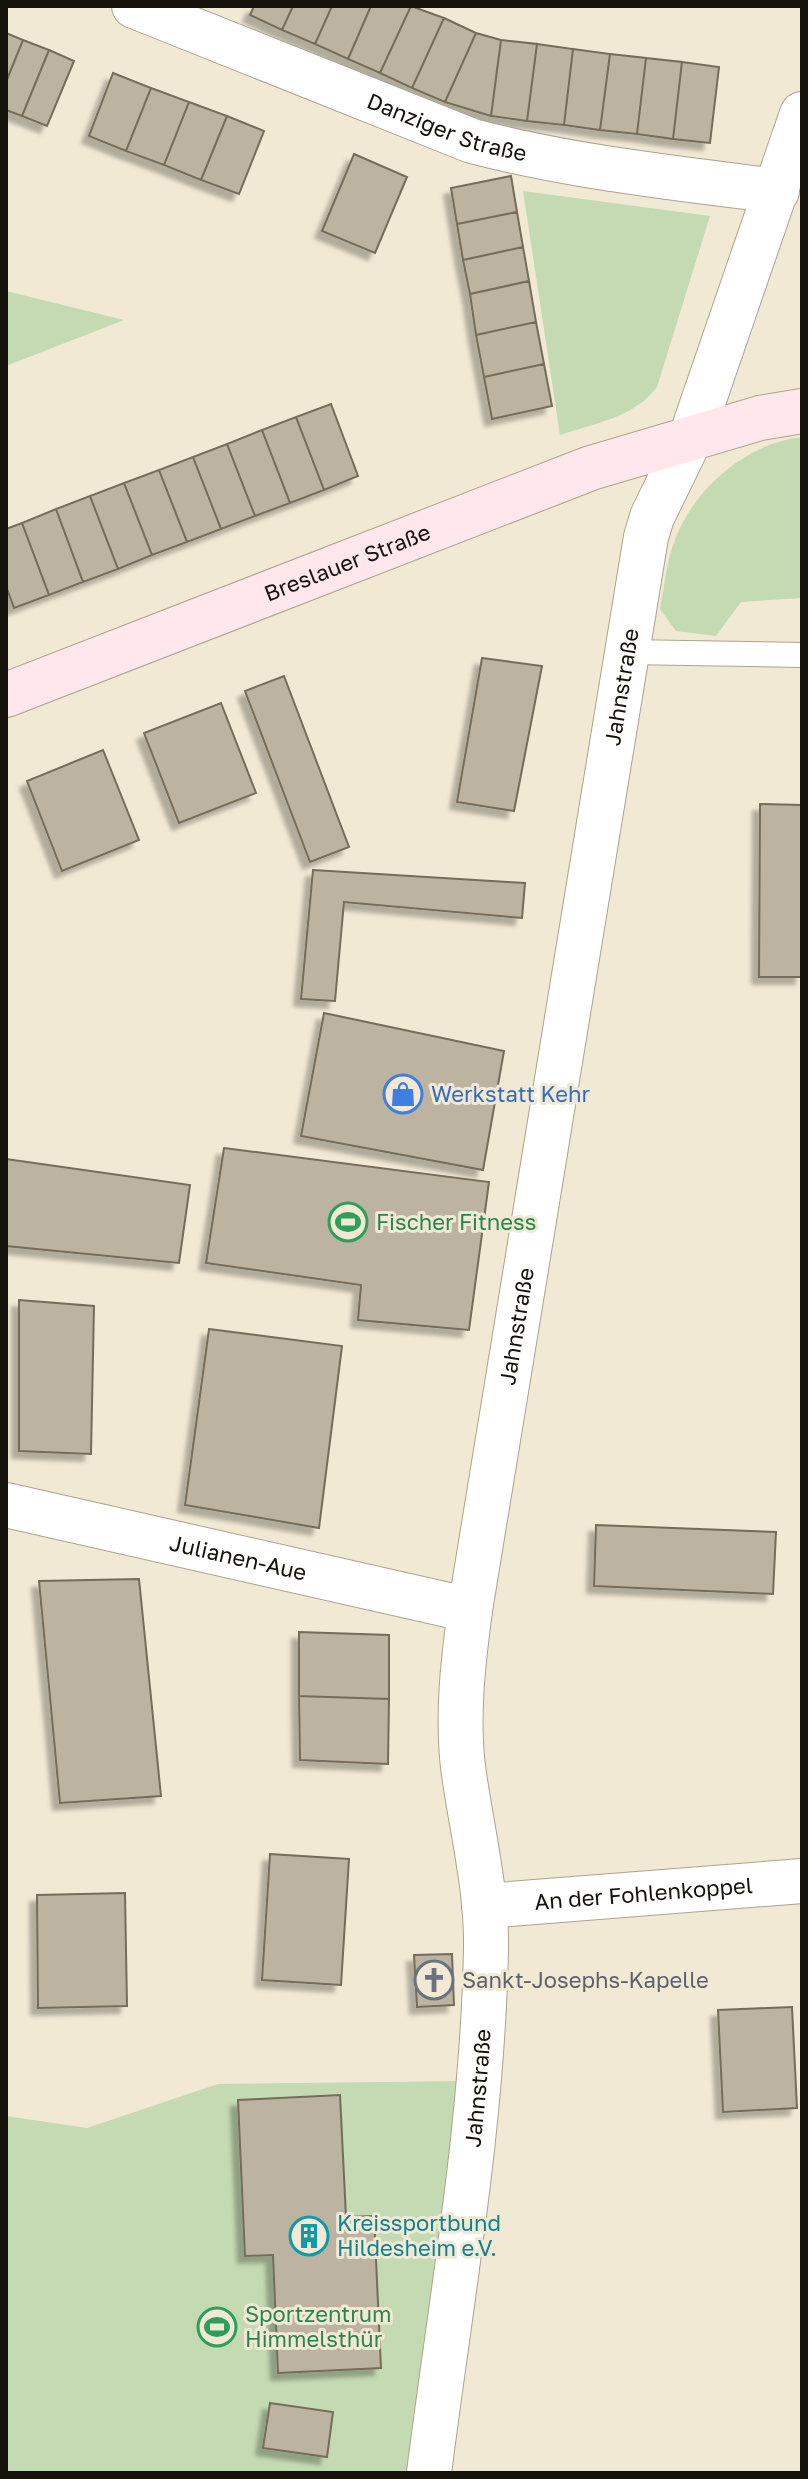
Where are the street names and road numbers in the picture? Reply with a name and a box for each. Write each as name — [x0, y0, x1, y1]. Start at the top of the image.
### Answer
street label: Danziger Straße — [363, 87, 529, 166]
street label: Breslauer Straße — [260, 518, 434, 607]
street label: Jahnstraße — [598, 626, 644, 748]
street label: Jahnstraße — [493, 1266, 539, 1387]
street label: Julianen-Aue — [167, 1528, 309, 1586]
street label: An der Fohlenkoppel — [533, 1871, 754, 1915]
street label: Jahnstraße — [458, 2028, 496, 2149]

